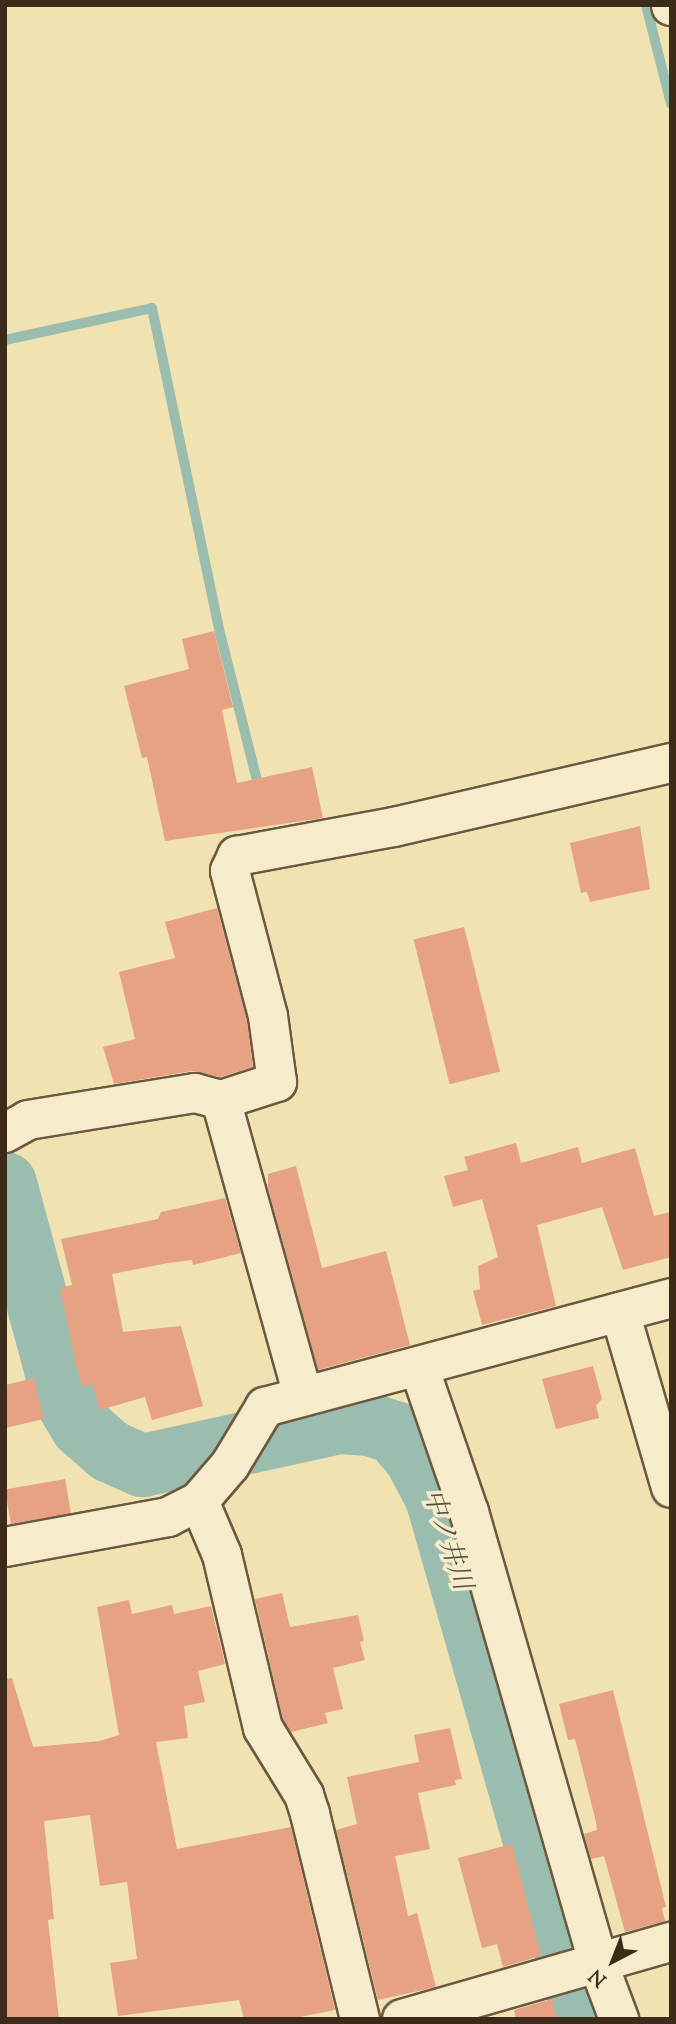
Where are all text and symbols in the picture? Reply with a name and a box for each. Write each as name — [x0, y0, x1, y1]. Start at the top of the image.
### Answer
water label: 中ノ井川 — [415, 1486, 477, 1594]
north arrow — [578, 1926, 648, 1996]
text: N — [584, 1962, 613, 1992]

